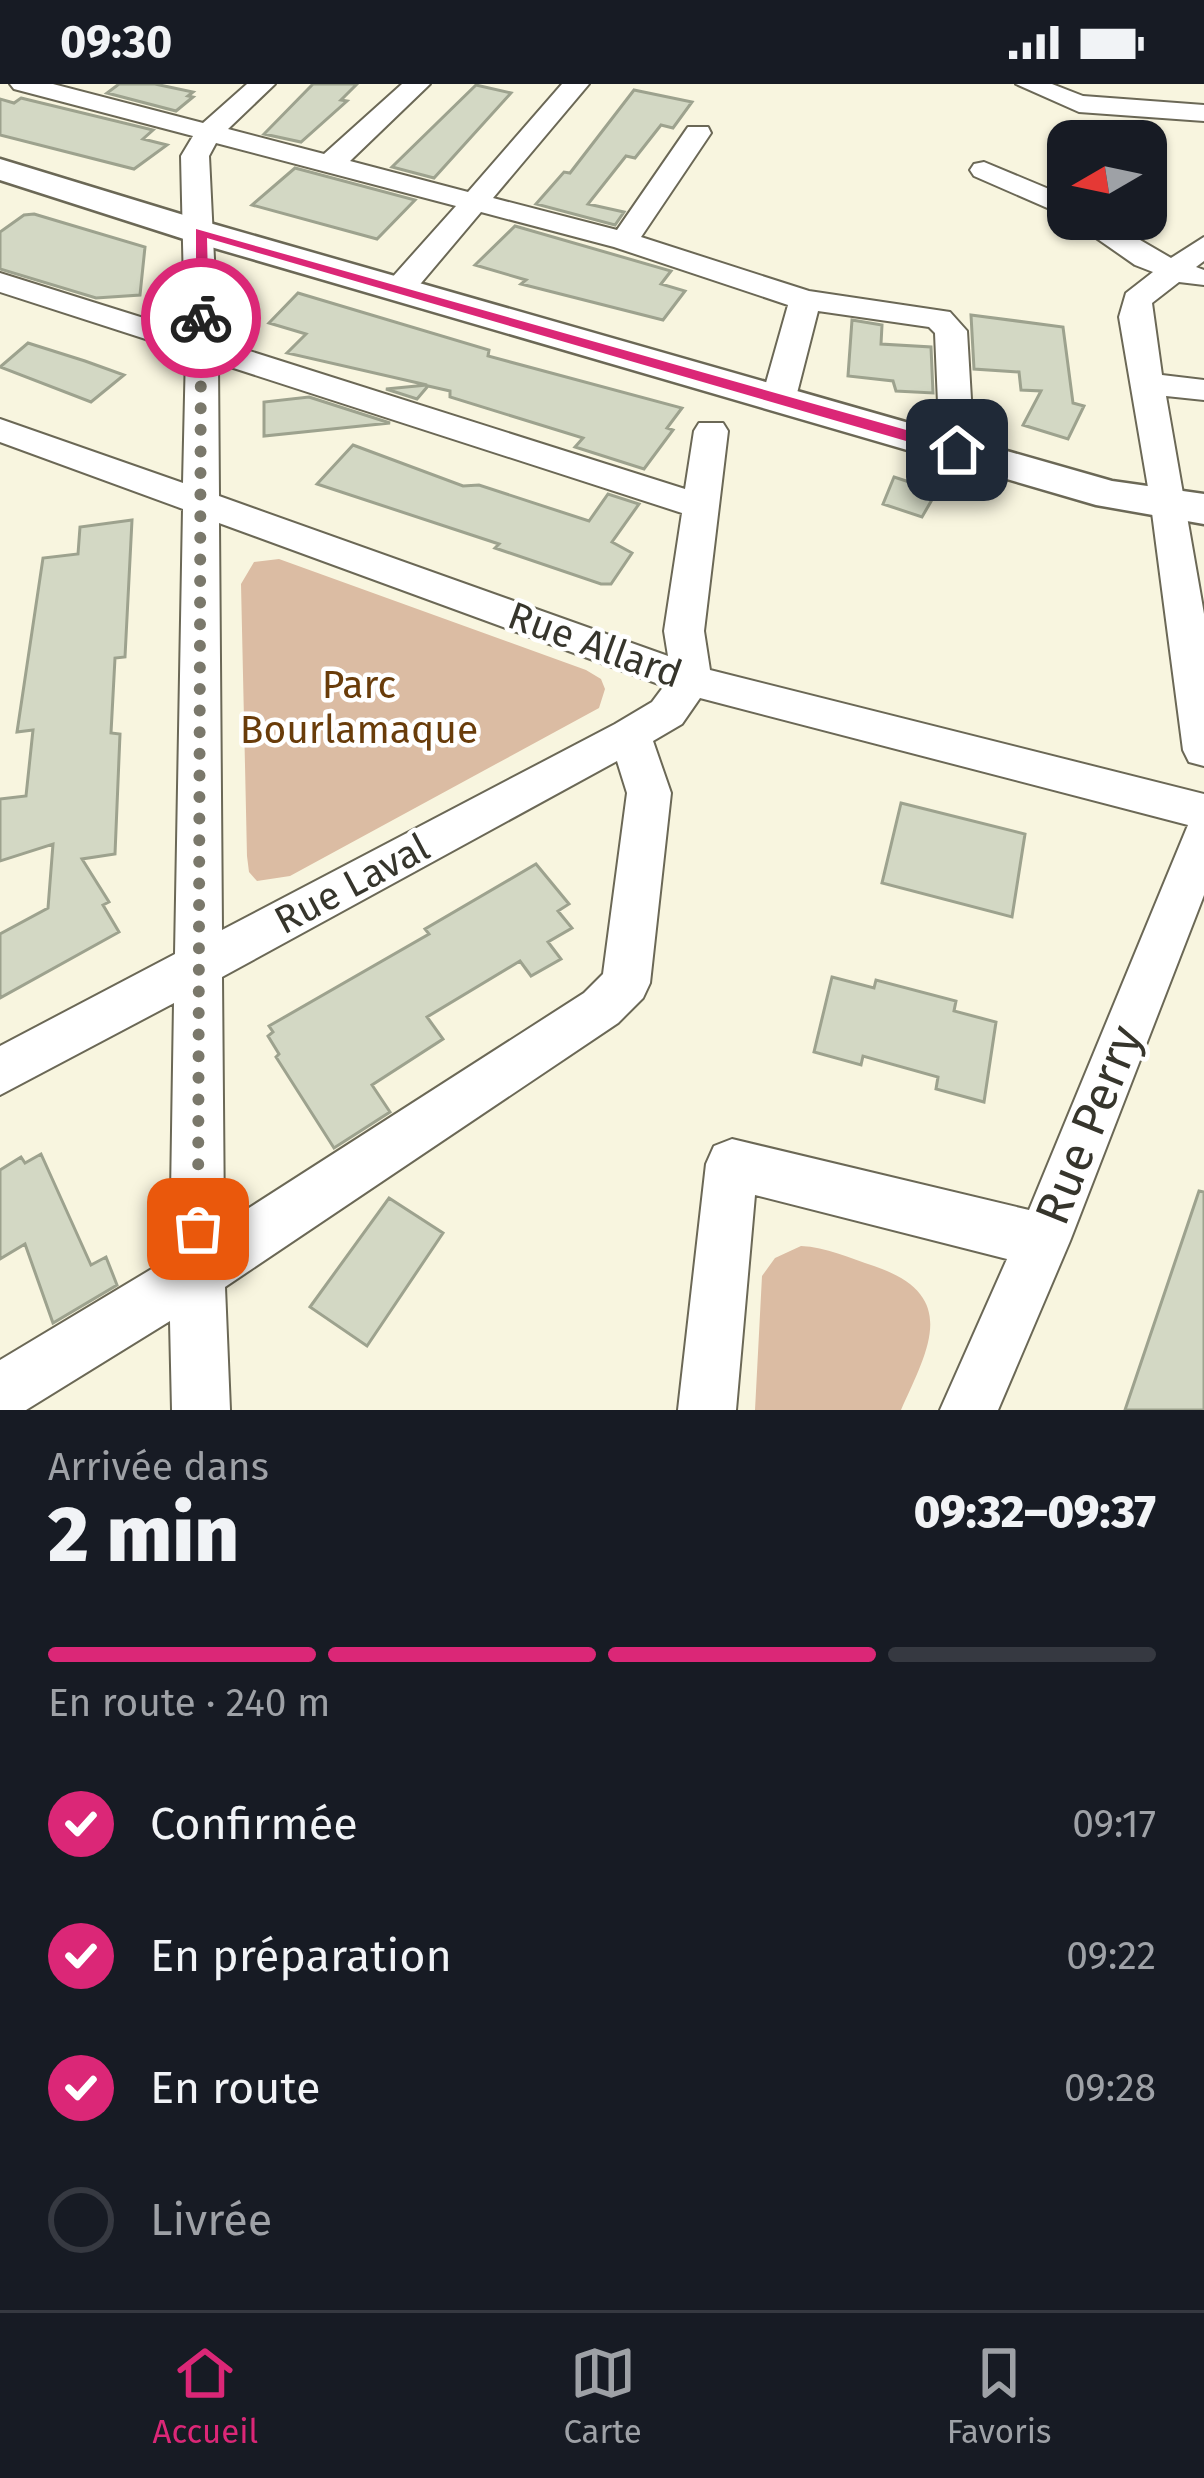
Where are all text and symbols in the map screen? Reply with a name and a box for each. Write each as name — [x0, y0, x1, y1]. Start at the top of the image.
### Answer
text: 09:30 — [60, 15, 172, 69]
north arrow — [1047, 120, 1167, 240]
map controls — [1047, 120, 1167, 240]
courier — [141, 258, 261, 378]
icon: bike — [168, 285, 234, 351]
pin — [906, 399, 1008, 501]
icon: home — [924, 417, 990, 483]
street label: Rue Allard — [502, 592, 688, 698]
park label: Parc Bourlamaque — [240, 662, 478, 753]
street label: Rue Laval — [267, 824, 437, 944]
street label: Rue Perry — [1023, 1017, 1155, 1233]
pin — [147, 1178, 249, 1280]
icon: bag — [165, 1196, 231, 1262]
text: Arrivée dans — [48, 1444, 269, 1490]
text: 09:32–09:37 — [914, 1485, 1156, 1539]
text: 2 min — [48, 1488, 239, 1582]
text: En route · 240 m — [48, 1680, 330, 1726]
icon: check — [48, 1791, 114, 1857]
text: Confirmée — [150, 1797, 358, 1851]
text: 09:17 — [1072, 1801, 1156, 1847]
icon: check — [48, 1923, 114, 1989]
text: En préparation — [150, 1929, 452, 1983]
text: 09:22 — [1066, 1933, 1156, 1979]
icon: check — [48, 2055, 114, 2121]
text: En route — [150, 2061, 321, 2115]
text: 09:28 — [1064, 2065, 1156, 2111]
text: Livrée — [150, 2193, 272, 2247]
tab: Accueil — [153, 2340, 258, 2452]
tab: Carte — [563, 2340, 642, 2452]
tab: Favoris — [947, 2340, 1051, 2452]

